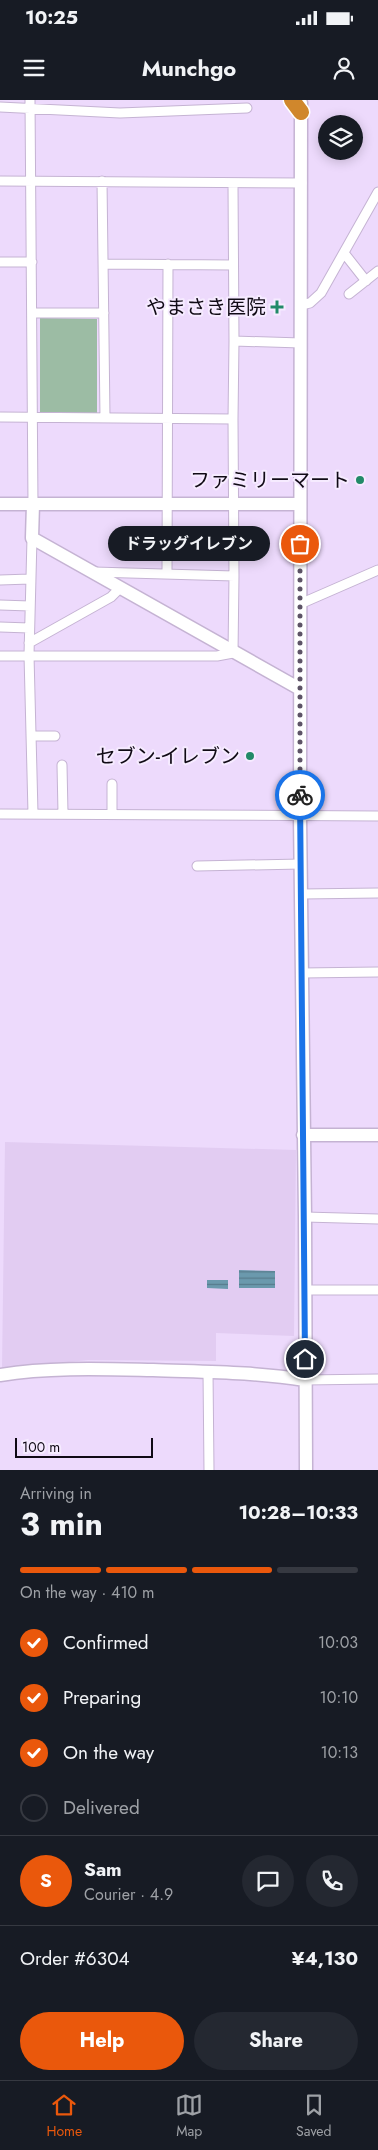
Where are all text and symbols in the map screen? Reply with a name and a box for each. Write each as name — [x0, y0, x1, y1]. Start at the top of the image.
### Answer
text: 10:25 — [25, 4, 78, 31]
text: Munchgo — [142, 52, 236, 84]
icon: menu — [20, 54, 48, 82]
icon: person — [330, 54, 358, 82]
map controls — [318, 115, 363, 160]
button: layers — [318, 115, 363, 160]
place label: やまさき医院 — [146, 293, 266, 322]
marker: やまさき医院 — [270, 300, 284, 314]
place label: ファミリーマート — [190, 466, 350, 495]
marker: ファミリーマート — [354, 474, 366, 486]
pin — [279, 523, 321, 565]
callout: ドラッグイレブン — [108, 526, 270, 562]
icon: bag — [286, 530, 314, 558]
text: ドラッグイレブン — [125, 532, 253, 555]
place label: セブン-イレブン — [96, 742, 240, 771]
marker: セブン-イレブン — [244, 750, 256, 762]
courier — [275, 770, 325, 820]
icon: bike — [286, 781, 314, 809]
pin — [284, 1338, 326, 1380]
icon: home — [291, 1345, 319, 1373]
scale bar — [15, 1435, 152, 1458]
text: 100 m — [22, 1437, 60, 1457]
text: Arriving in — [20, 1482, 92, 1505]
text: 10:28–10:33 — [238, 1499, 358, 1526]
text: 3 min — [20, 1501, 103, 1547]
text: On the way · 410 m — [20, 1581, 154, 1604]
icon: check — [20, 1629, 48, 1657]
text: Confirmed — [63, 1629, 149, 1656]
text: 10:03 — [318, 1631, 358, 1654]
icon: check — [20, 1684, 48, 1712]
text: Preparing — [63, 1684, 141, 1711]
text: 10:10 — [320, 1686, 358, 1709]
icon: check — [20, 1739, 48, 1767]
text: On the way — [63, 1739, 154, 1766]
text: 10:13 — [320, 1741, 358, 1764]
text: Delivered — [63, 1794, 140, 1821]
button: chat — [242, 1855, 294, 1907]
button: phone — [306, 1855, 358, 1907]
text: Sam — [84, 1856, 122, 1883]
text: S — [40, 1867, 52, 1894]
text: Courier · 4.9 — [84, 1883, 173, 1906]
text: Order #6304 — [20, 1945, 130, 1972]
text: ¥4,130 — [292, 1945, 358, 1972]
button: Help — [20, 2012, 184, 2070]
button: Share — [194, 2012, 358, 2070]
tab: Home — [46, 2091, 82, 2141]
tab: Map — [175, 2091, 203, 2141]
tab: Saved — [296, 2091, 332, 2141]

